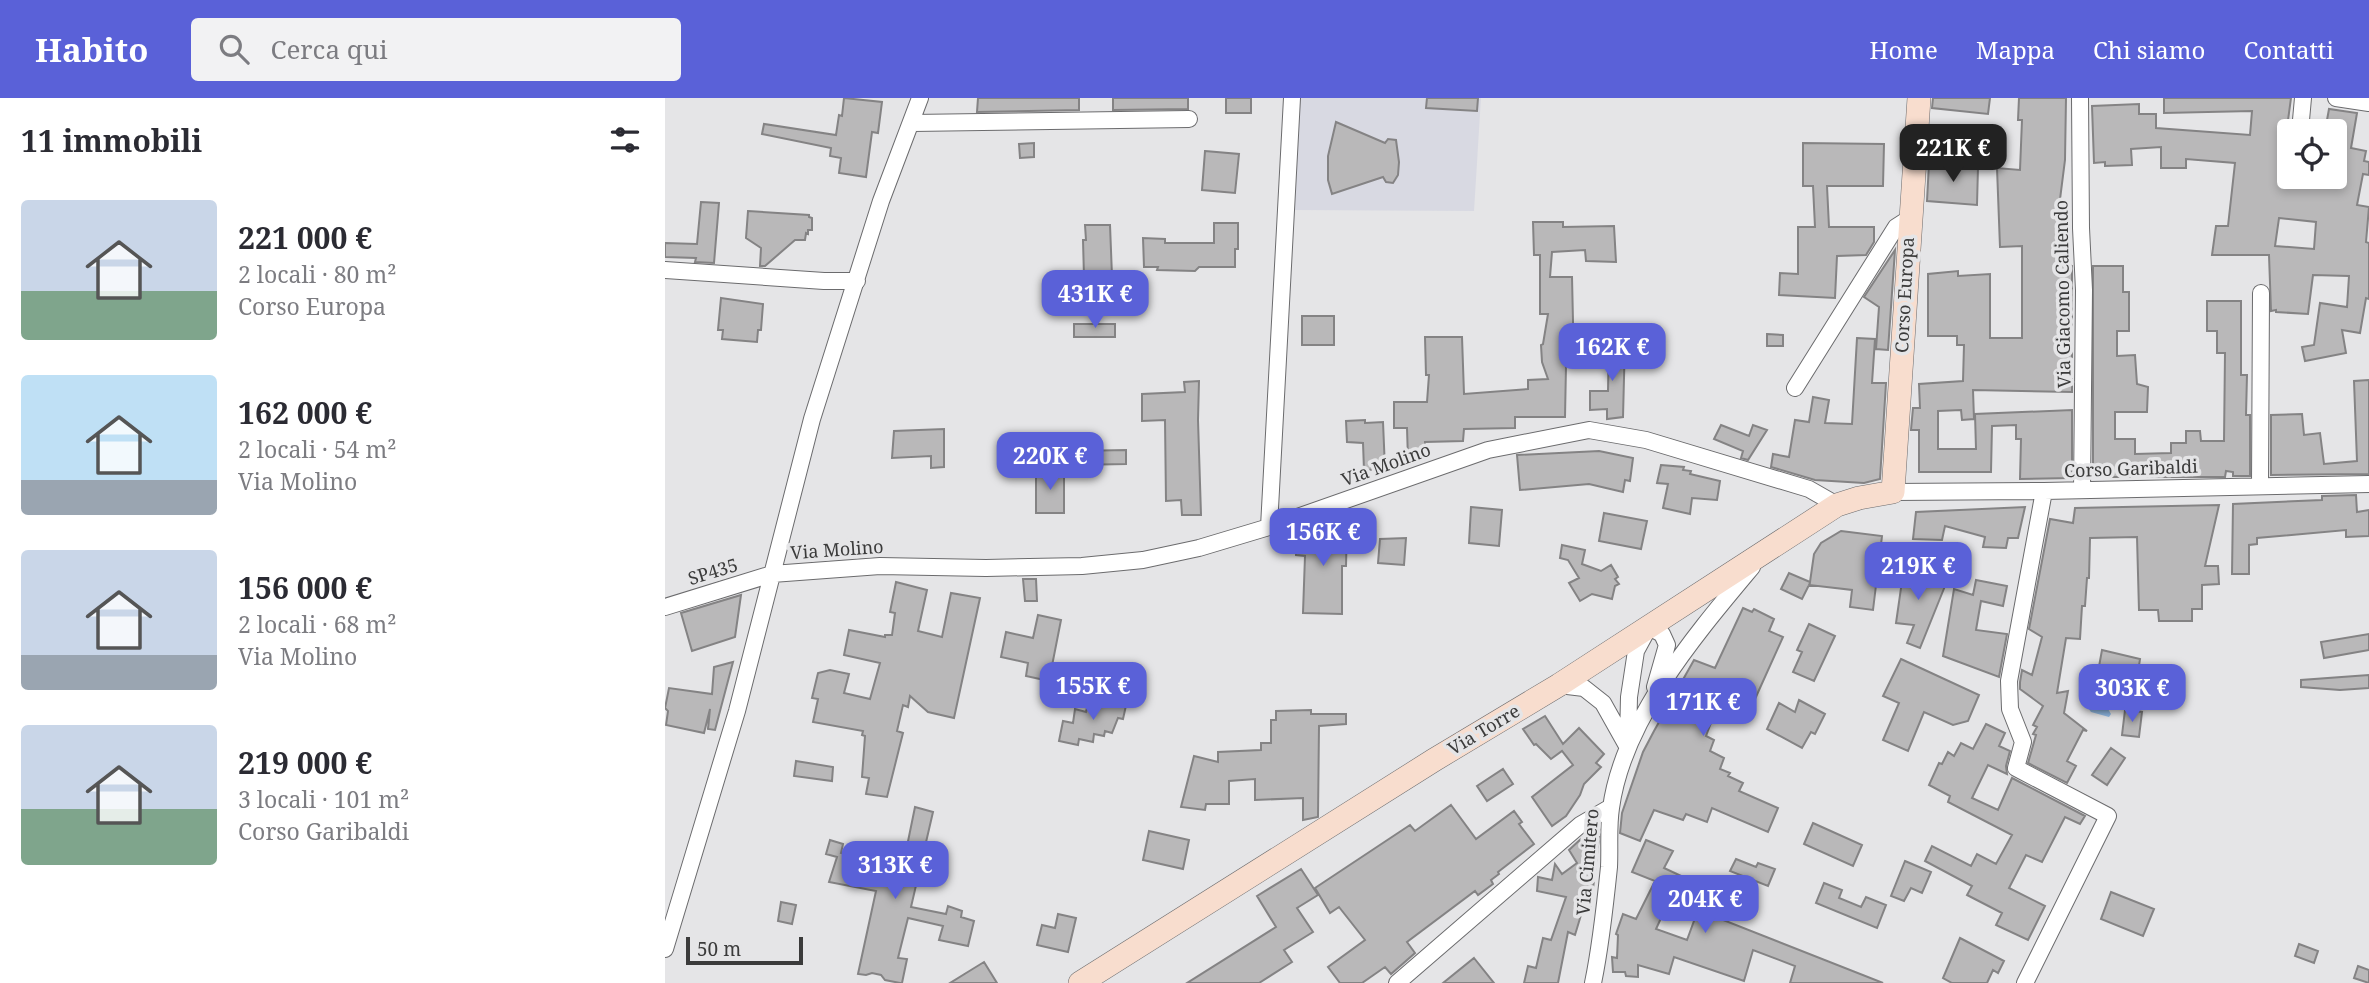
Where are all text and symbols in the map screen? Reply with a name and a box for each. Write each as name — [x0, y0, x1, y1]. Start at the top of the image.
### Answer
search box — [191, 18, 681, 81]
text: Habito — [35, 27, 149, 72]
icon: search — [215, 30, 253, 68]
text: Cerca qui — [271, 31, 388, 67]
text: Home — [1870, 33, 1938, 66]
text: Mappa — [1976, 33, 2055, 66]
text: Chi siamo — [2093, 33, 2205, 66]
text: Contatti — [2243, 33, 2334, 66]
map controls — [2277, 119, 2347, 189]
button: locate — [2277, 119, 2347, 189]
text: 11 immobili — [21, 120, 202, 161]
icon: filters — [606, 121, 644, 159]
pin: 221K € — [1896, 125, 2010, 184]
text: 221K € — [1916, 131, 1990, 163]
street label: Via Giacomo Caliendo — [2048, 200, 2076, 388]
text: 221 000 € — [238, 217, 372, 258]
icon: home — [77, 228, 161, 312]
street label: Corso Europa — [1889, 237, 1919, 353]
text: 2 locali · 80 m² — [238, 258, 396, 290]
pin: 431K € — [1038, 271, 1152, 330]
text: 431K € — [1058, 277, 1132, 309]
text: Corso Europa — [238, 290, 386, 322]
pin: 162K € — [1555, 324, 1669, 383]
text: 162K € — [1575, 330, 1649, 362]
text: 162 000 € — [238, 392, 372, 433]
icon: home — [77, 403, 161, 487]
pin: 220K € — [993, 432, 1107, 492]
text: 2 locali · 54 m² — [238, 433, 396, 465]
street label: Via Molino — [1338, 437, 1434, 491]
text: 220K € — [1013, 439, 1087, 471]
street label: Corso Garibaldi — [2064, 454, 2199, 482]
text: Via Molino — [238, 465, 357, 497]
pin: 156K € — [1266, 508, 1380, 568]
text: 156K € — [1286, 515, 1360, 547]
street label: Via Molino — [790, 534, 884, 564]
pin: 219K € — [1861, 542, 1975, 602]
text: 219K € — [1881, 549, 1955, 581]
street label: SP435 — [685, 552, 741, 590]
text: 156 000 € — [238, 567, 372, 608]
icon: home — [77, 578, 161, 662]
text: 2 locali · 68 m² — [238, 608, 396, 640]
text: Via Molino — [238, 640, 357, 672]
pin: 155K € — [1036, 662, 1150, 722]
pin: 303K € — [2075, 664, 2189, 724]
text: 155K € — [1056, 669, 1130, 701]
text: 303K € — [2095, 671, 2169, 703]
pin: 171K € — [1646, 678, 1760, 738]
text: 171K € — [1666, 685, 1740, 717]
street label: Via Torre — [1443, 698, 1524, 760]
text: 219 000 € — [238, 742, 372, 783]
icon: home — [77, 753, 161, 837]
text: 3 locali · 101 m² — [238, 783, 409, 815]
street label: Via Cimitero — [1570, 808, 1604, 916]
text: Corso Garibaldi — [238, 815, 409, 847]
pin: 313K € — [838, 842, 952, 901]
text: 313K € — [858, 848, 932, 880]
pin: 204K € — [1648, 876, 1762, 935]
text: 204K € — [1668, 882, 1742, 914]
scale bar — [686, 934, 803, 966]
text: 50 m — [697, 936, 741, 962]

